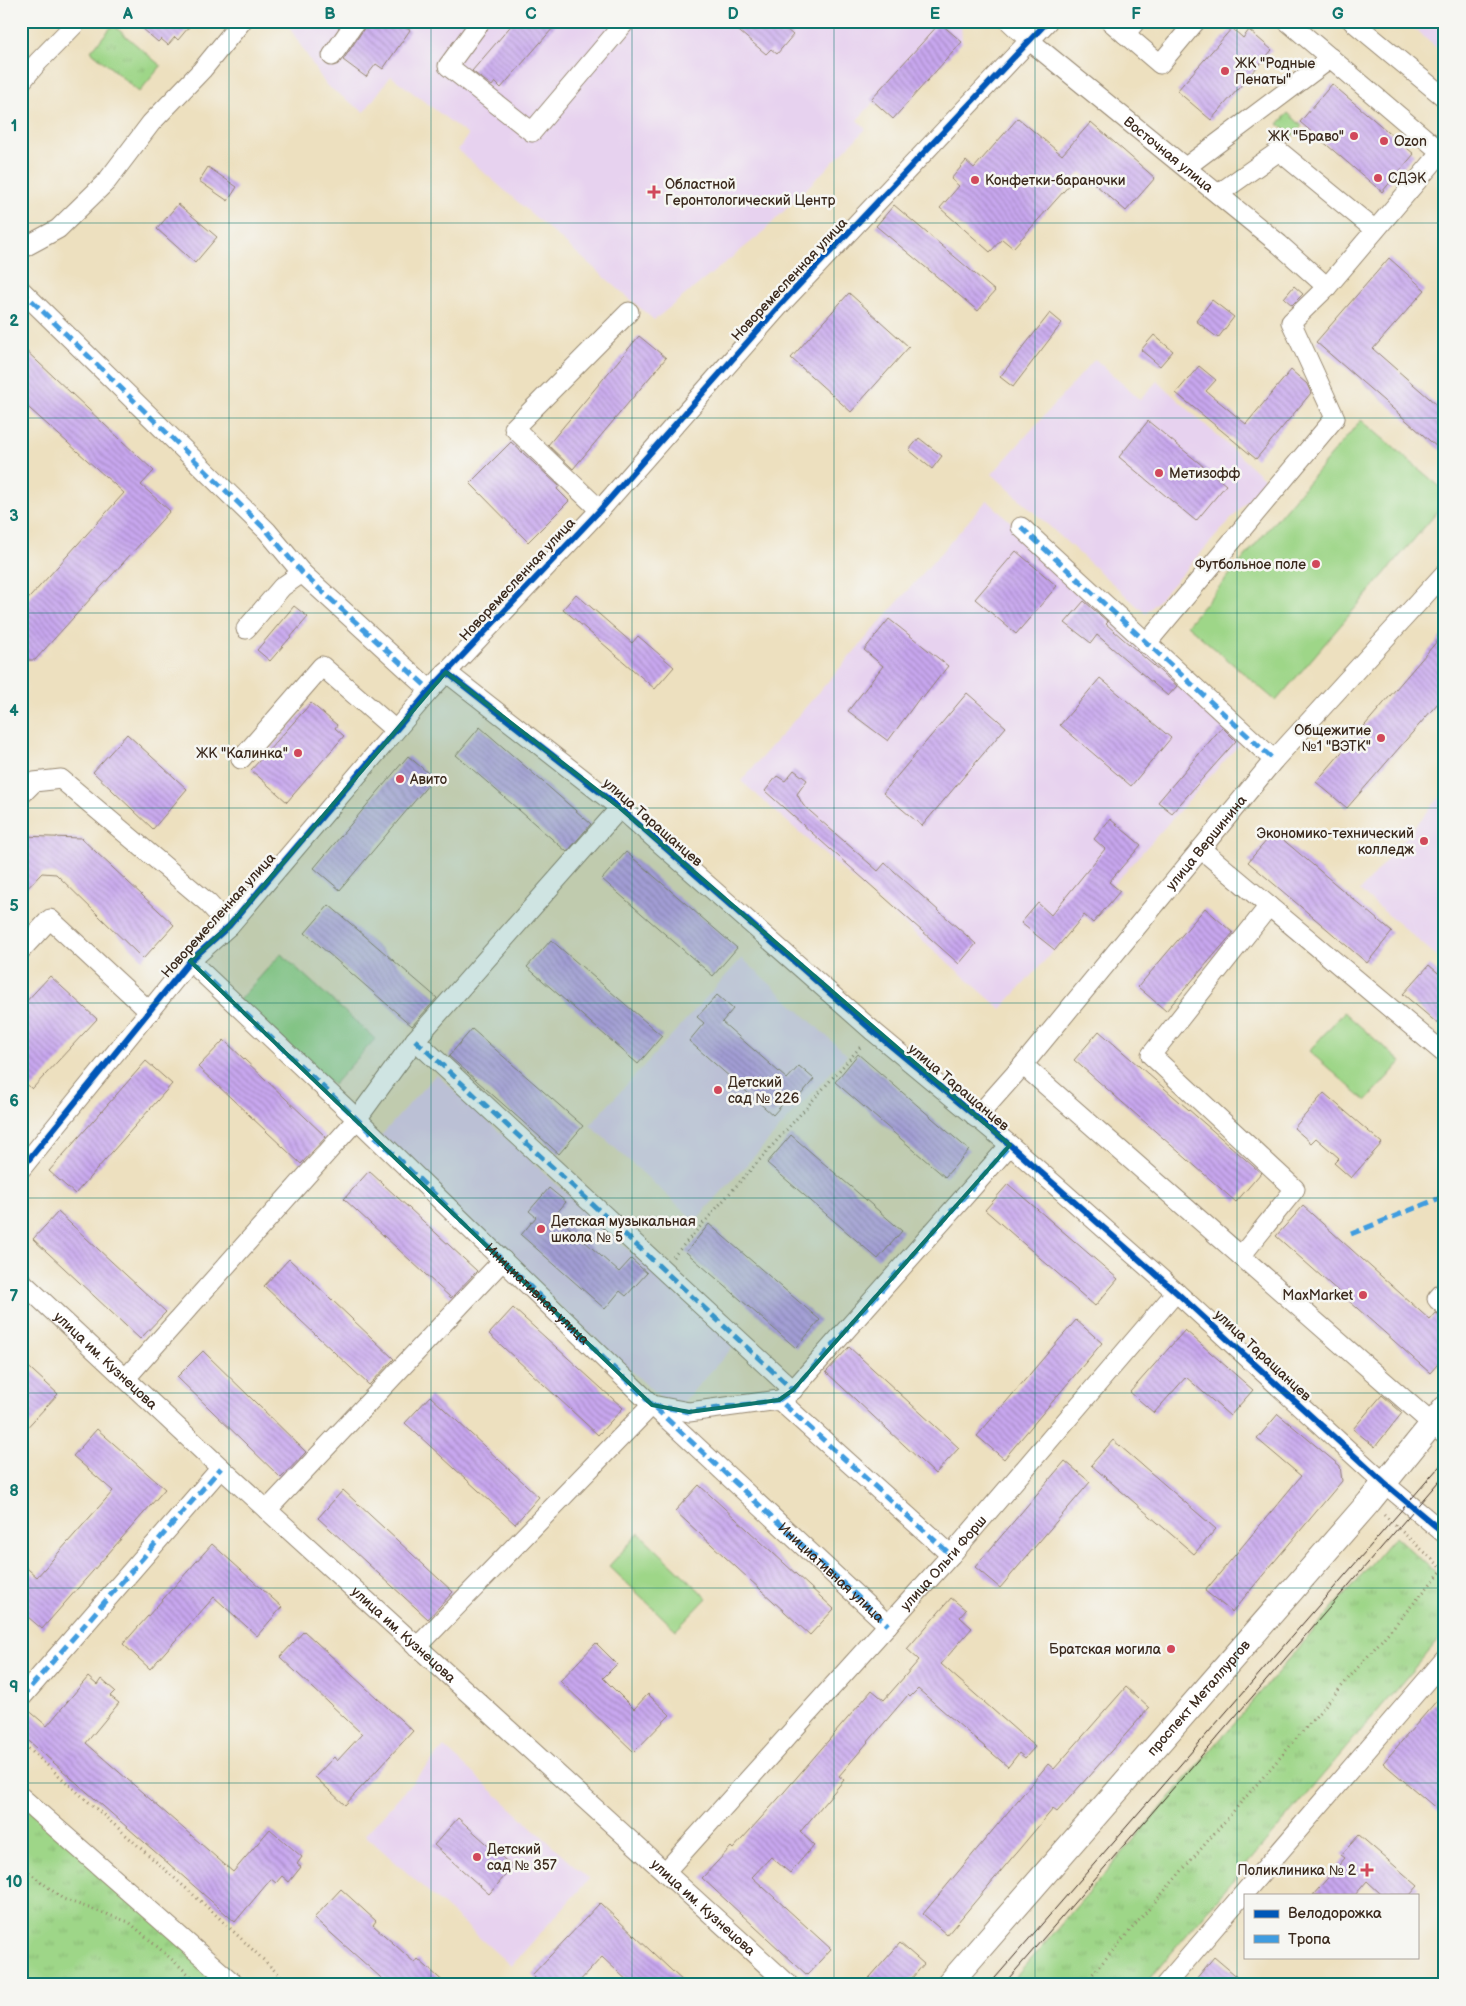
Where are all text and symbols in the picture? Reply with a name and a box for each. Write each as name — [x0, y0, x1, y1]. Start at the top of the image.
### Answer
text: A — [122, 5, 133, 24]
text: B — [324, 5, 336, 24]
text: C — [525, 5, 537, 24]
text: D — [727, 5, 739, 24]
text: E — [930, 5, 940, 24]
text: F — [1131, 5, 1141, 24]
text: G — [1332, 5, 1344, 24]
place label: ЖК "Родные Пенаты" — [1235, 55, 1316, 88]
marker: ЖК "Родные Пенаты" — [1219, 65, 1231, 77]
street label: Восточная улица — [1120, 113, 1217, 196]
text: 1 — [11, 117, 17, 136]
place label: ЖК "Браво" — [1268, 128, 1344, 145]
marker: ЖК "Браво" — [1348, 130, 1360, 142]
place label: Ozon — [1394, 133, 1427, 150]
marker: Ozon — [1378, 135, 1390, 147]
place label: СДЭК — [1388, 170, 1427, 187]
place label: Конфетки-бараночки — [985, 172, 1126, 189]
marker: СДЭК — [1372, 172, 1384, 184]
marker: Конфетки-бараночки — [969, 174, 981, 186]
place label: Областной Геронтологический Центр — [665, 176, 835, 209]
marker: Областной Геронтологический Центр — [647, 185, 661, 199]
street label: Новоремесленная улица — [728, 214, 851, 344]
text: 2 — [9, 312, 19, 331]
place label: Метизофф — [1169, 465, 1241, 482]
marker: Метизофф — [1153, 467, 1165, 479]
text: 3 — [9, 507, 19, 526]
street label: Новоремесленная улица — [456, 514, 579, 644]
place label: Футбольное поле — [1195, 556, 1306, 573]
marker: Футбольное поле — [1310, 558, 1322, 570]
text: 4 — [9, 702, 19, 721]
place label: Общежитие №1 "ВЭТК" — [1294, 722, 1371, 755]
marker: Общежитие №1 "ВЭТК" — [1375, 732, 1387, 744]
place label: ЖК "Калинка" — [196, 745, 288, 762]
marker: ЖК "Калинка" — [292, 747, 304, 759]
place label: Авито — [409, 771, 447, 788]
marker: Авито — [394, 773, 406, 785]
street label: улица Таращанцев — [599, 775, 706, 871]
street label: улица Вершинина — [1163, 791, 1251, 894]
place label: Экономико-технический колледж — [1257, 825, 1414, 858]
marker: Экономико-технический колледж — [1418, 835, 1430, 847]
street label: Новоремесленная улица — [158, 849, 279, 981]
text: 5 — [9, 897, 19, 916]
street label: улица Таращанцев — [905, 1040, 1013, 1135]
place label: Детский сад № 226 — [728, 1074, 800, 1107]
marker: Детский сад № 226 — [712, 1084, 724, 1096]
text: 6 — [9, 1092, 19, 1111]
place label: Детская музыкальная школа № 5 — [551, 1213, 696, 1246]
marker: Детская музыкальная школа № 5 — [535, 1223, 547, 1235]
street label: Инициативная улица — [481, 1240, 593, 1349]
text: 7 — [10, 1287, 19, 1306]
place label: MaxMarket — [1282, 1287, 1354, 1304]
marker: MaxMarket — [1357, 1289, 1369, 1301]
street label: улица Таращанцев — [1211, 1306, 1315, 1405]
street label: улица им. Кузнецова — [50, 1308, 161, 1413]
text: 8 — [9, 1482, 19, 1501]
street label: улица Ольги Форш — [897, 1512, 990, 1614]
street label: Инициативная улица — [775, 1519, 888, 1627]
street label: улица им. Кузнецова — [348, 1583, 460, 1687]
street label: проспект Металлургов — [1144, 1636, 1254, 1759]
place label: Братская могила — [1049, 1641, 1162, 1658]
marker: Братская могила — [1165, 1643, 1177, 1655]
text: 9 — [9, 1678, 19, 1697]
place label: Детский сад № 357 — [487, 1841, 557, 1874]
marker: Детский сад № 357 — [471, 1851, 483, 1863]
street label: улица им. Кузнецова — [647, 1856, 759, 1960]
place label: Поликлиника № 2 — [1237, 1862, 1357, 1879]
marker: Поликлиника № 2 — [1360, 1863, 1374, 1877]
text: 10 — [6, 1873, 22, 1892]
legend — [1244, 1894, 1418, 1958]
text: Велодорожка — [1288, 1904, 1382, 1923]
text: Тропа — [1288, 1930, 1331, 1949]

